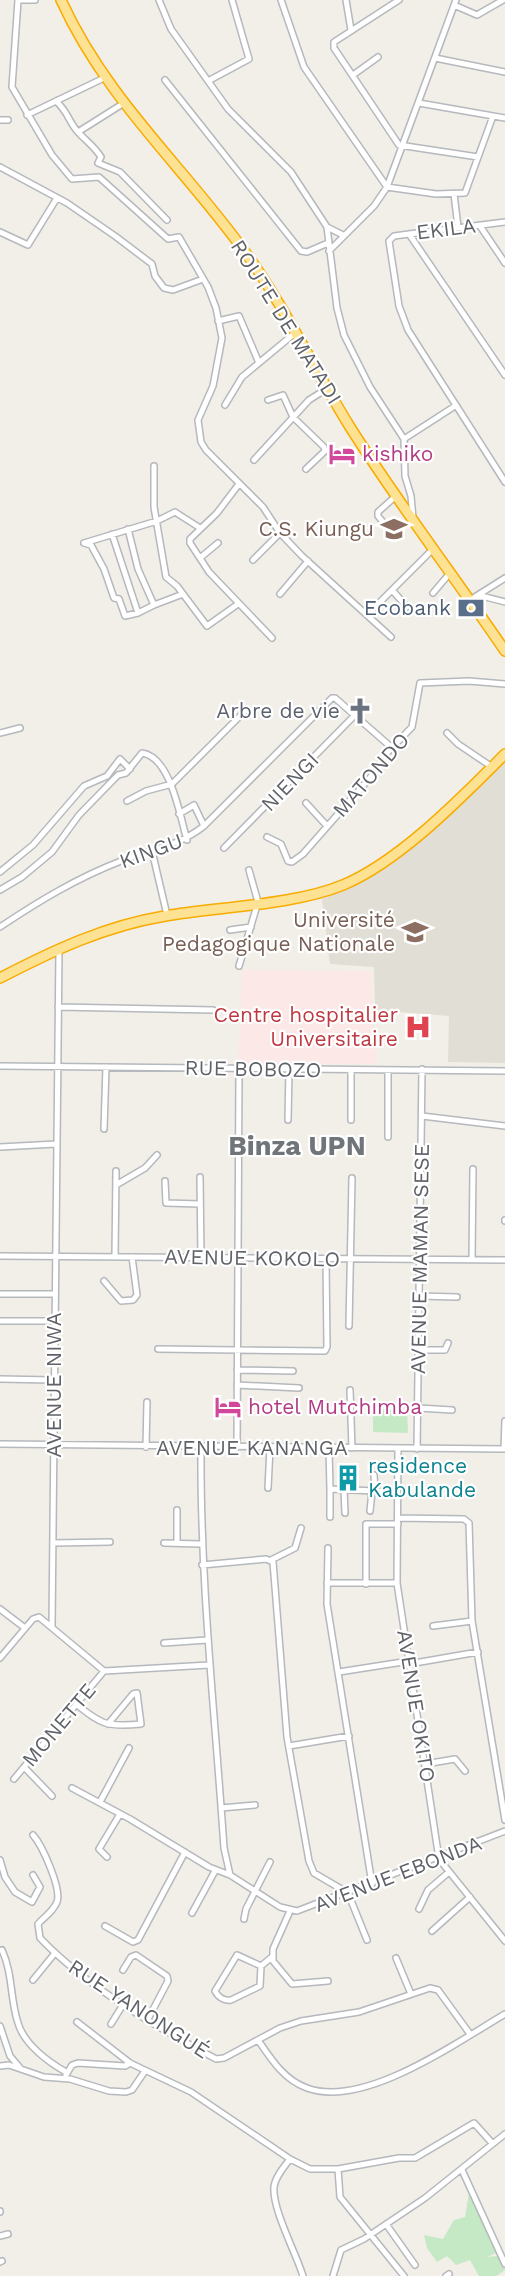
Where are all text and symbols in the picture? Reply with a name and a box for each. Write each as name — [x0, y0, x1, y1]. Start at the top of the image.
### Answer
street label: EKILA — [415, 212, 477, 245]
street label: ROUTE DE MATADI — [226, 235, 347, 409]
hotel icon: kishiko — [327, 439, 357, 469]
place label: kishiko — [362, 441, 433, 466]
school or university icon: C.S. Kiungu — [379, 514, 409, 544]
place label: C.S. Kiungu — [259, 516, 374, 541]
bank icon: Ecobank — [456, 593, 486, 623]
place label: Ecobank — [364, 595, 451, 620]
church icon: Arbre de vie — [345, 696, 375, 726]
place label: Arbre de vie — [216, 698, 340, 723]
street label: MATONDO — [327, 727, 414, 822]
street label: NIENGI — [256, 747, 324, 816]
street label: KINGU — [116, 828, 186, 873]
place label: Université Pedagogique Nationale — [162, 907, 395, 956]
school or university icon: Université Pedagogique Nationale — [400, 917, 430, 947]
place label: Centre hospitalier Universitaire — [214, 1002, 398, 1051]
hospital icon: Centre hospitalier Universitaire — [403, 1012, 433, 1042]
street label: RUE BOBOZO — [184, 1055, 322, 1082]
district label: Binza UPN — [228, 1130, 366, 1162]
street label: AVENUE MAMAN SESE — [405, 1144, 434, 1374]
street label: AVENUE KOKOLO — [164, 1243, 340, 1272]
street label: AVENUE NIWA — [41, 1312, 66, 1458]
hotel icon: hotel Mutchimba — [213, 1392, 243, 1422]
place label: hotel Mutchimba — [248, 1394, 422, 1419]
street label: AVENUE KANANGA — [156, 1435, 348, 1460]
place label: residence Kabulande — [368, 1453, 476, 1502]
building icon: residence Kabulande — [333, 1463, 363, 1493]
street label: AVENUE OKITO — [392, 1628, 441, 1784]
street label: MONETTE — [17, 1678, 101, 1771]
street label: AVENUE EBONDA — [311, 1830, 485, 1917]
street label: RUE YANONGUÉ — [64, 1954, 214, 2063]

